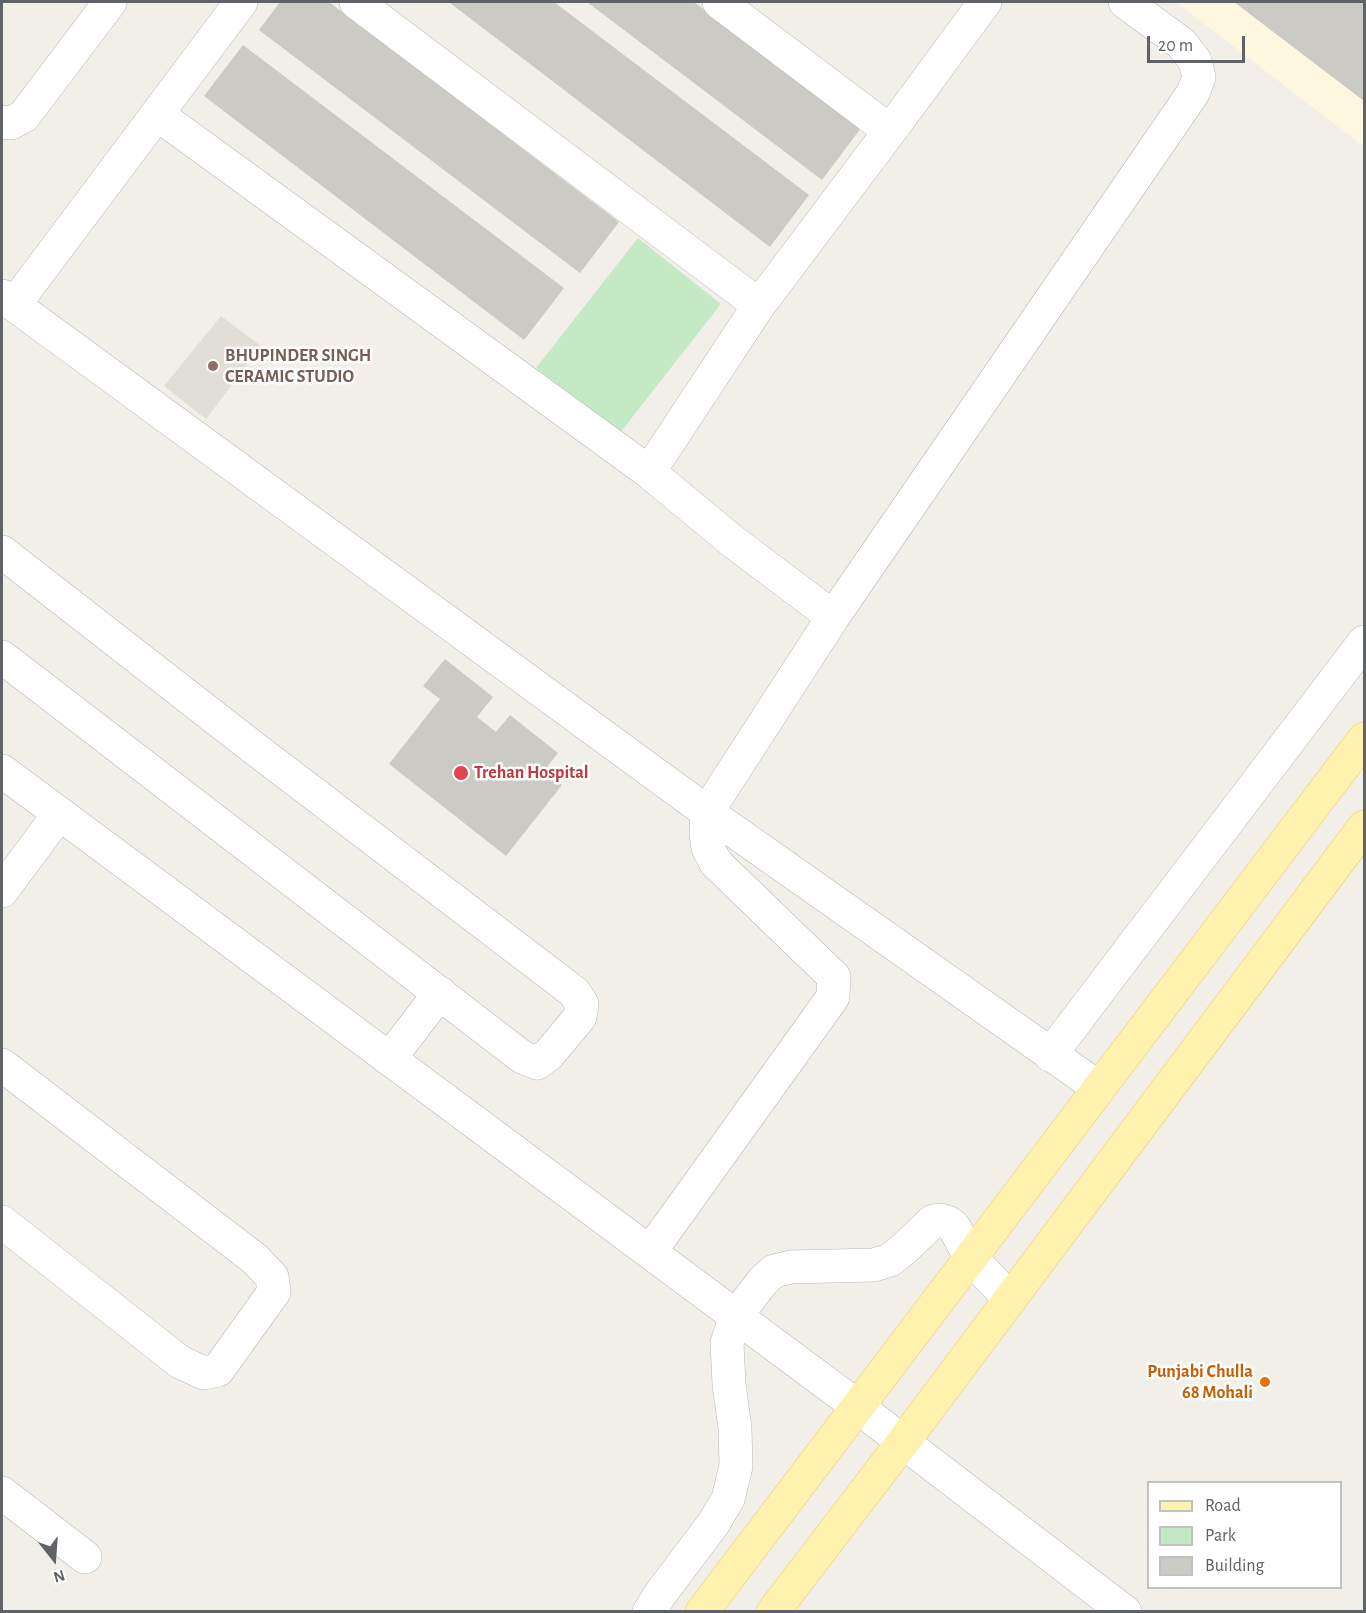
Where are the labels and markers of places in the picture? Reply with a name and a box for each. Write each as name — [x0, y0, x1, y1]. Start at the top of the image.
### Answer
place label: BHUPINDER SINGH CERAMIC STUDIO — [225, 345, 371, 388]
marker: BHUPINDER SINGH CERAMIC STUDIO — [206, 359, 220, 373]
place label: Trehan Hospital — [474, 762, 589, 784]
marker: Trehan Hospital — [452, 764, 470, 782]
place label: Punjabi Chulla 68 Mohali — [1147, 1361, 1253, 1404]
marker: Punjabi Chulla 68 Mohali — [1258, 1375, 1272, 1389]

